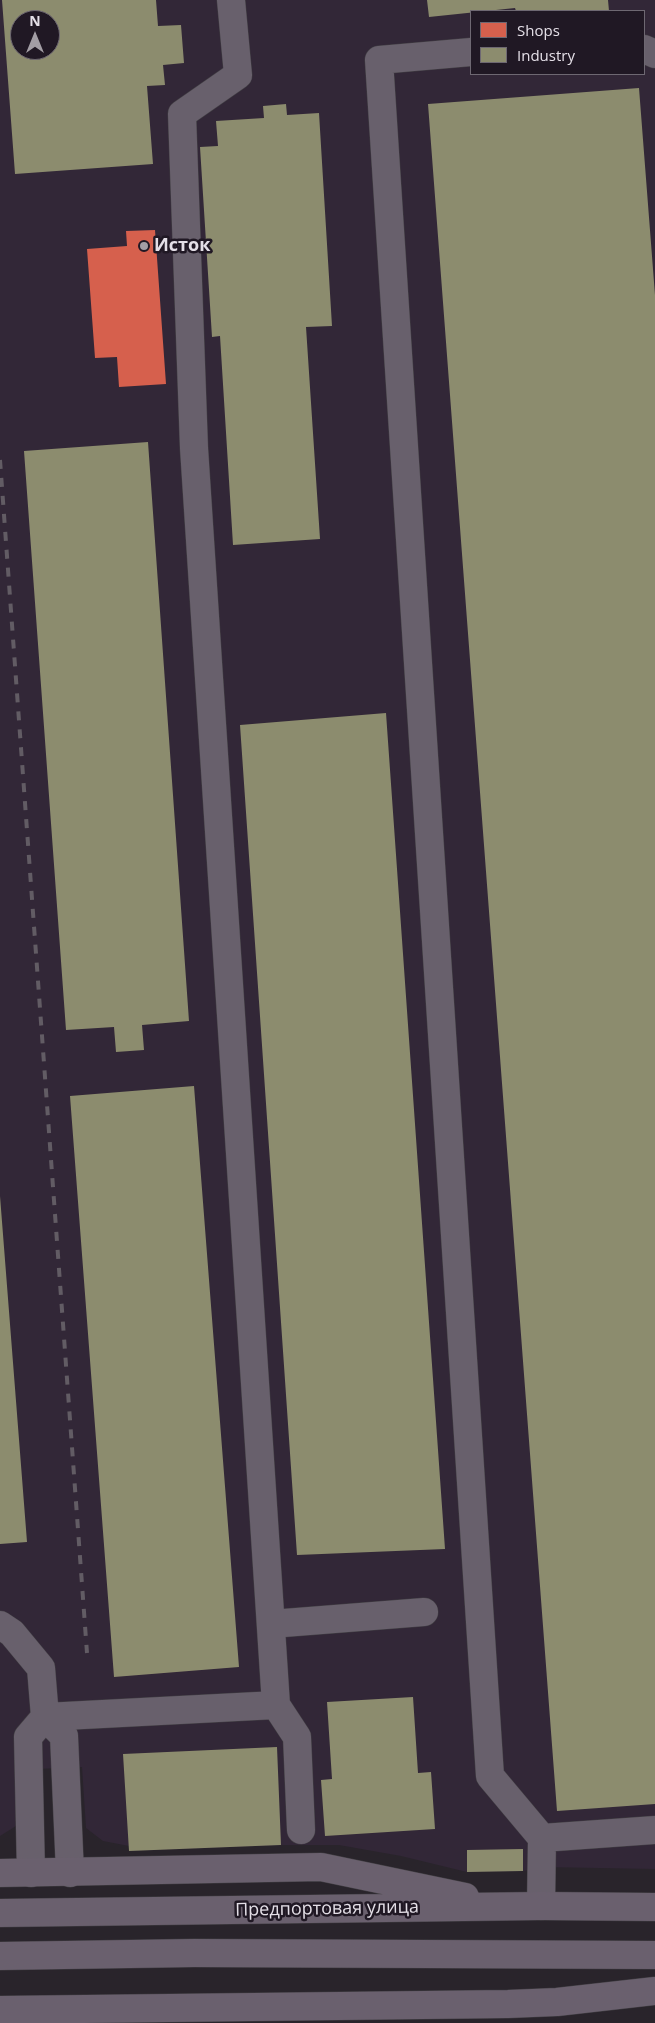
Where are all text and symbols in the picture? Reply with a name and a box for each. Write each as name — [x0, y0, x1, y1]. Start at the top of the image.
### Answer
north arrow — [10, 10, 60, 60]
legend — [470, 10, 645, 75]
text: N — [29, 11, 41, 30]
text: Shops — [517, 20, 560, 40]
text: Industry — [517, 45, 575, 65]
place label: Исток — [154, 235, 210, 257]
marker: Исток — [138, 240, 150, 252]
street label: Предпортовая улица — [235, 1897, 419, 1921]

